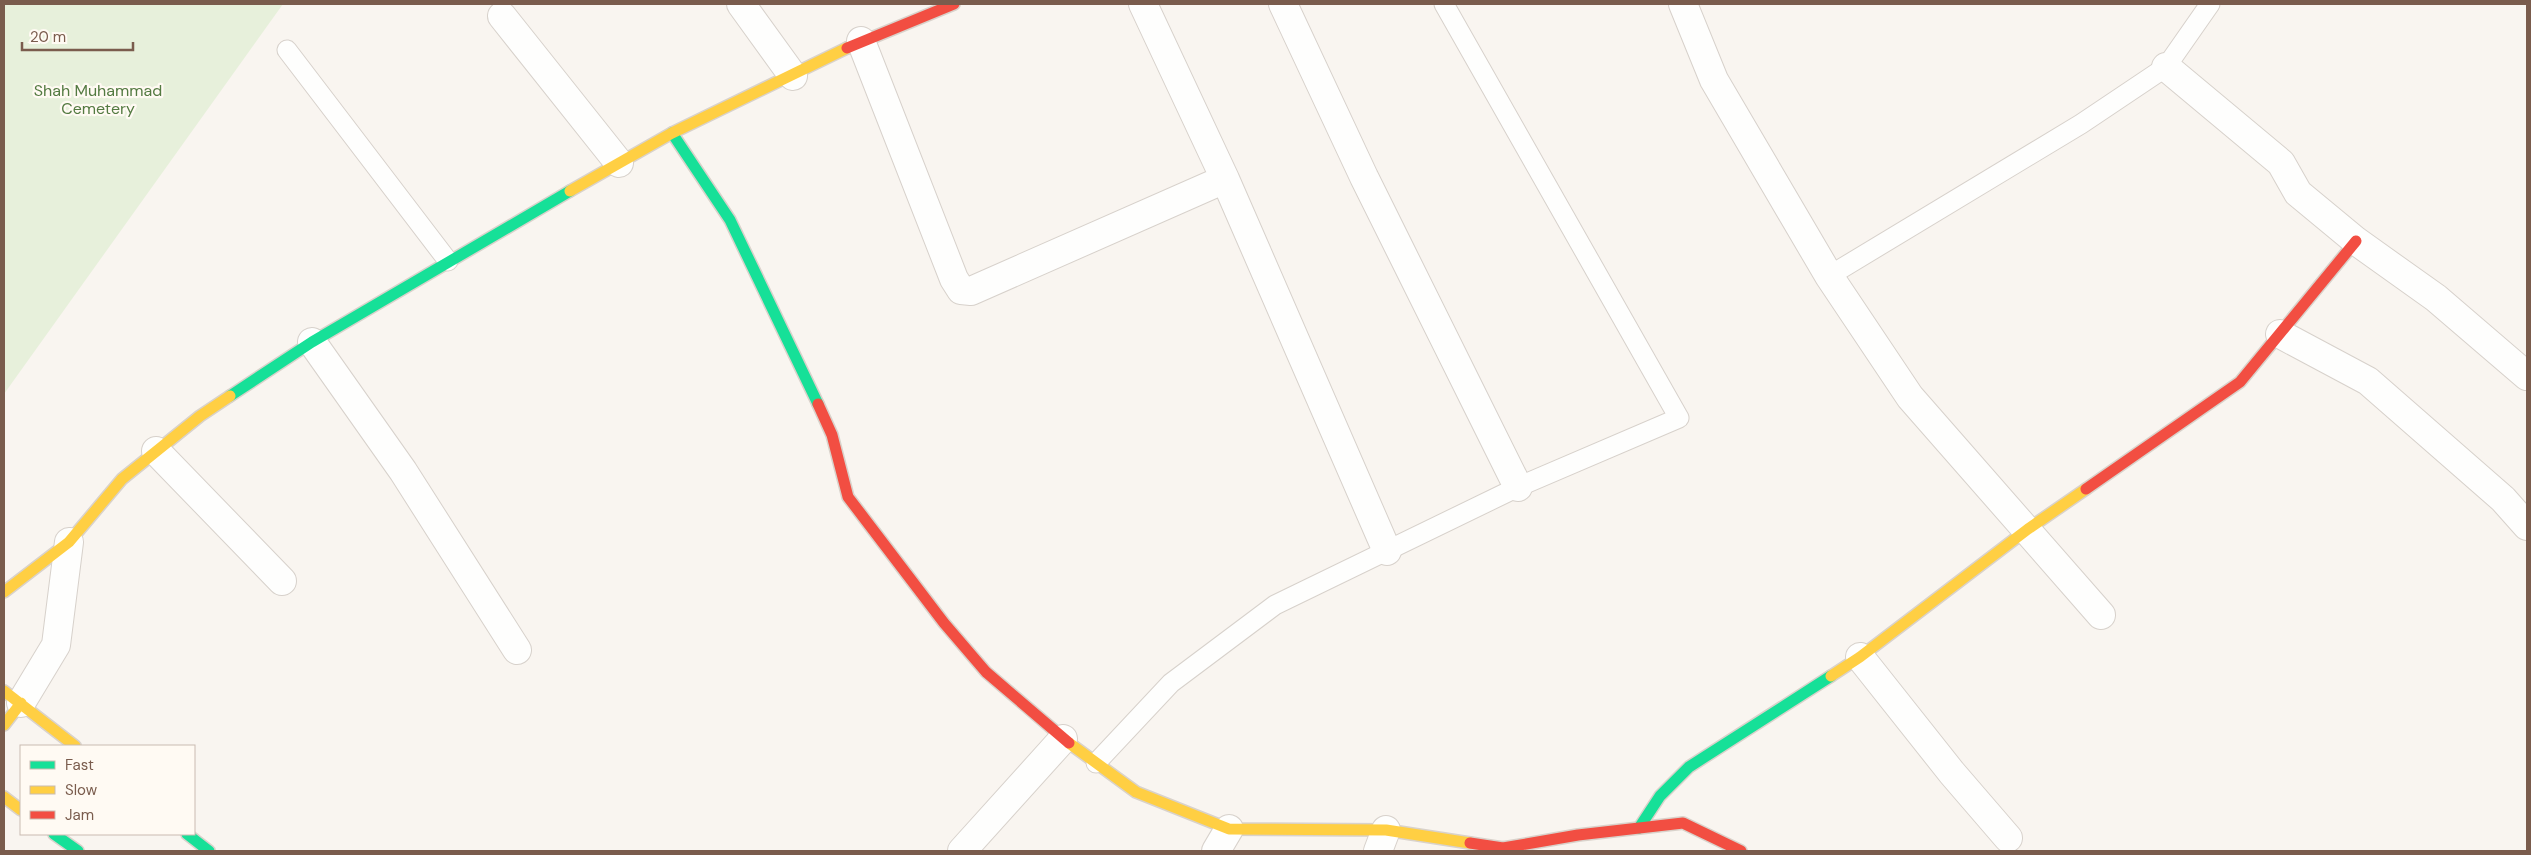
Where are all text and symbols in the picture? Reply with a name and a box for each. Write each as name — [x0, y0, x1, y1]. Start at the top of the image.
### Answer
scale bar — [22, 20, 134, 52]
text: 20 m — [30, 27, 66, 47]
park label: Shah Muhammad Cemetery — [34, 80, 162, 119]
legend — [20, 745, 195, 835]
text: Fast — [65, 755, 94, 775]
text: Slow — [65, 780, 98, 800]
text: Jam — [65, 805, 94, 825]

